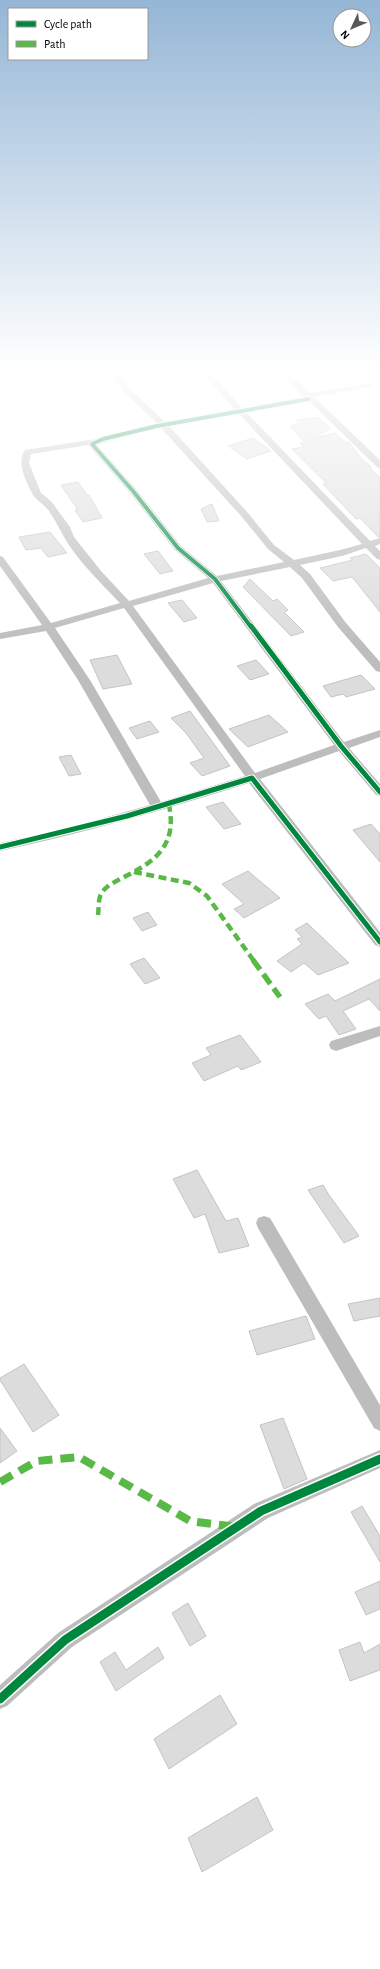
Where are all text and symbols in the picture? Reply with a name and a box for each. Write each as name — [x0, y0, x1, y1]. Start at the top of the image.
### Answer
legend — [8, 8, 148, 60]
north arrow — [332, 8, 372, 48]
text: Cycle path — [44, 18, 92, 31]
text: N — [339, 28, 352, 41]
text: Path — [44, 38, 66, 50]

